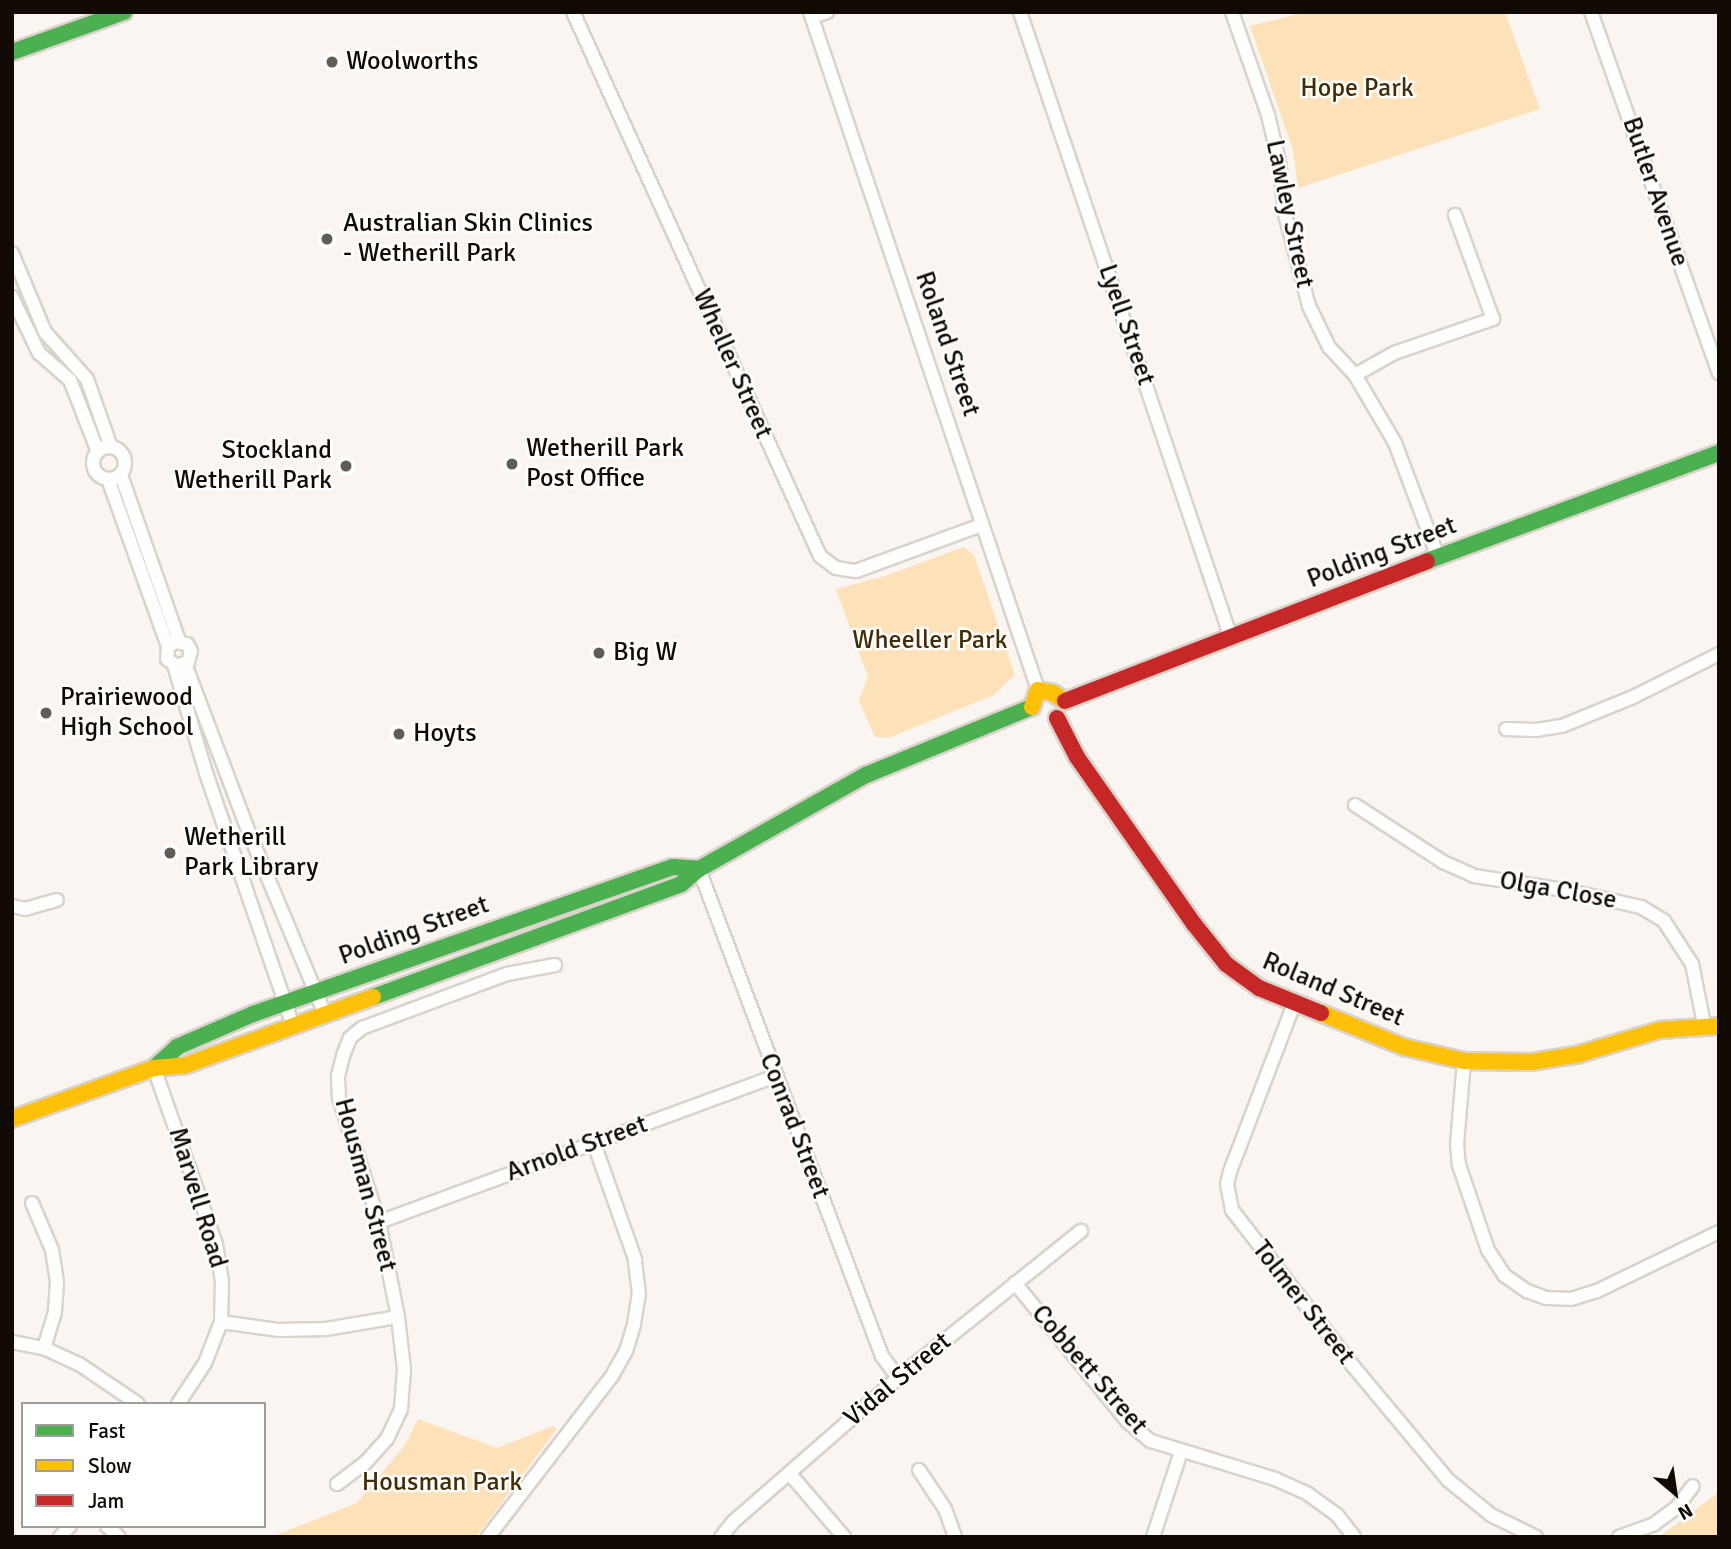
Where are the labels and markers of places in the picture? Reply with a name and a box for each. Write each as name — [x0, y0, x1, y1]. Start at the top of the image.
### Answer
place label: Woolworths — [346, 46, 478, 78]
marker: Woolworths — [324, 54, 340, 70]
place label: Australian Skin Clinics - Wetherill Park — [343, 208, 593, 270]
marker: Australian Skin Clinics - Wetherill Park — [317, 229, 337, 249]
place label: Wetherill Park Post Office — [526, 433, 684, 494]
place label: Stockland Wetherill Park — [174, 435, 332, 496]
marker: Wetherill Park Post Office — [504, 456, 520, 472]
marker: Stockland Wetherill Park — [338, 458, 354, 474]
place label: Big W — [613, 637, 677, 669]
marker: Big W — [591, 645, 607, 661]
place label: Prairiewood High School — [60, 682, 194, 744]
marker: Prairiewood High School — [38, 705, 54, 721]
place label: Hoyts — [413, 718, 477, 750]
marker: Hoyts — [391, 726, 407, 742]
place label: Wetherill Park Library — [184, 822, 318, 884]
marker: Wetherill Park Library — [162, 845, 178, 861]

